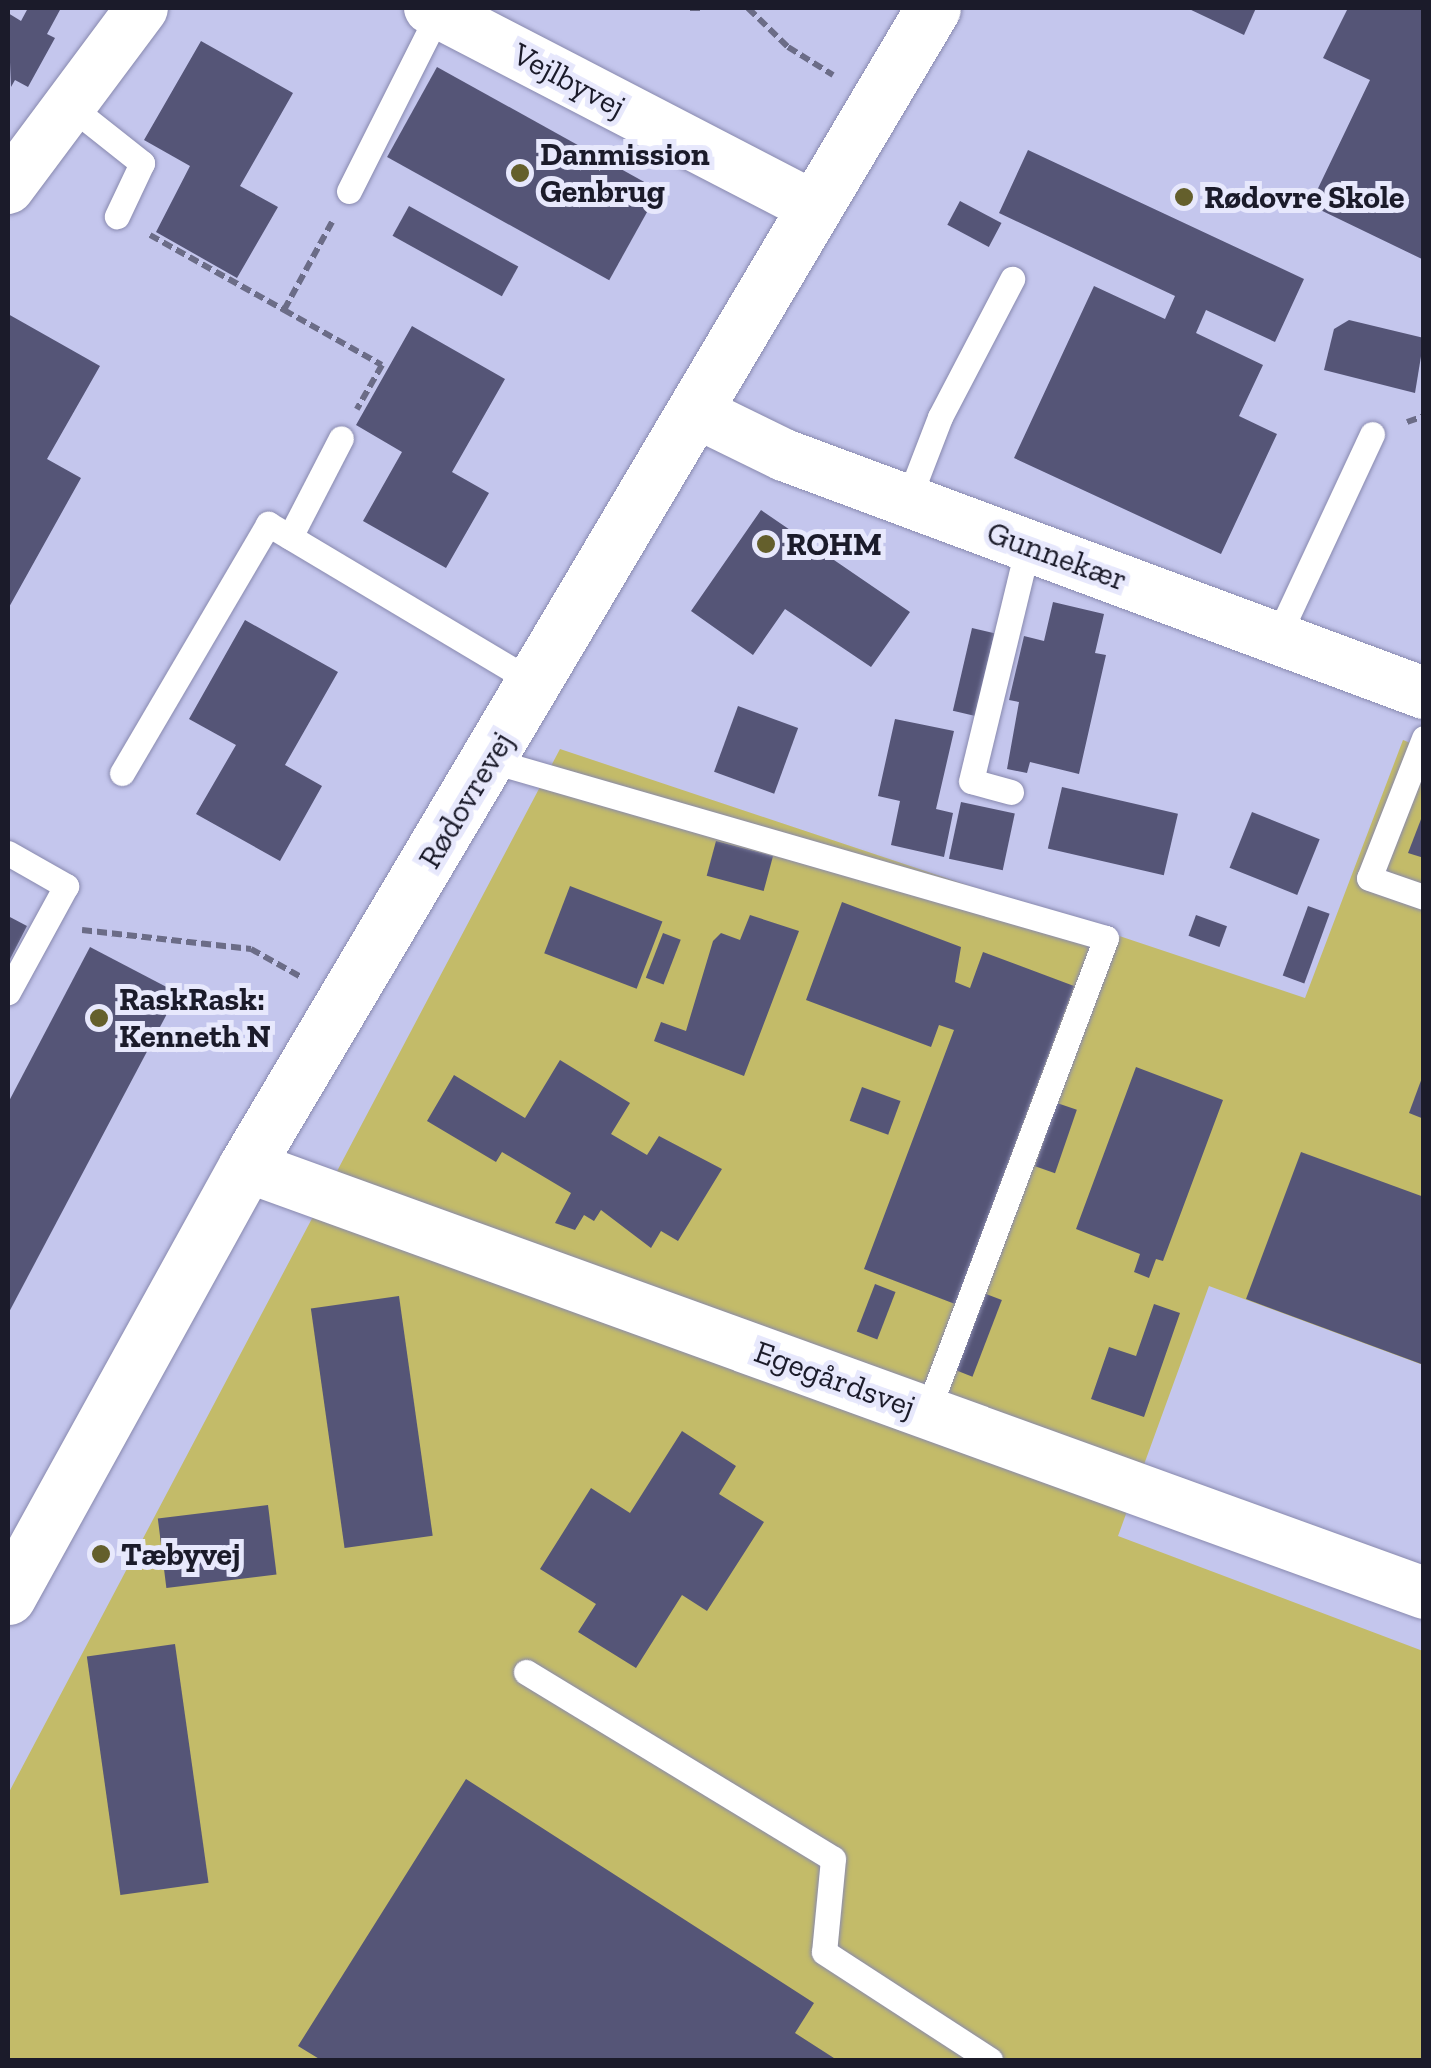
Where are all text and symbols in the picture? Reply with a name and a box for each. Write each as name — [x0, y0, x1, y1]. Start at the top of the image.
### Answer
street label: Vejlbyvej — [506, 34, 632, 126]
place label: Danmission Genbrug — [540, 136, 710, 211]
marker: Danmission Genbrug — [509, 162, 531, 184]
place label: Rødovre Skole — [1204, 178, 1405, 216]
marker: Rødovre Skole — [1173, 186, 1195, 208]
street label: Gunnekær — [982, 513, 1132, 599]
place label: ROHM — [786, 525, 882, 563]
marker: ROHM — [755, 533, 777, 555]
street label: Rødovrevej — [410, 725, 522, 875]
place label: RaskRask: Kenneth N — [119, 981, 271, 1056]
marker: RaskRask: Kenneth N — [88, 1007, 110, 1029]
street label: Egegårdsvej — [749, 1332, 921, 1426]
place label: Tæbyvej — [121, 1535, 240, 1573]
marker: Tæbyvej — [90, 1543, 112, 1565]

